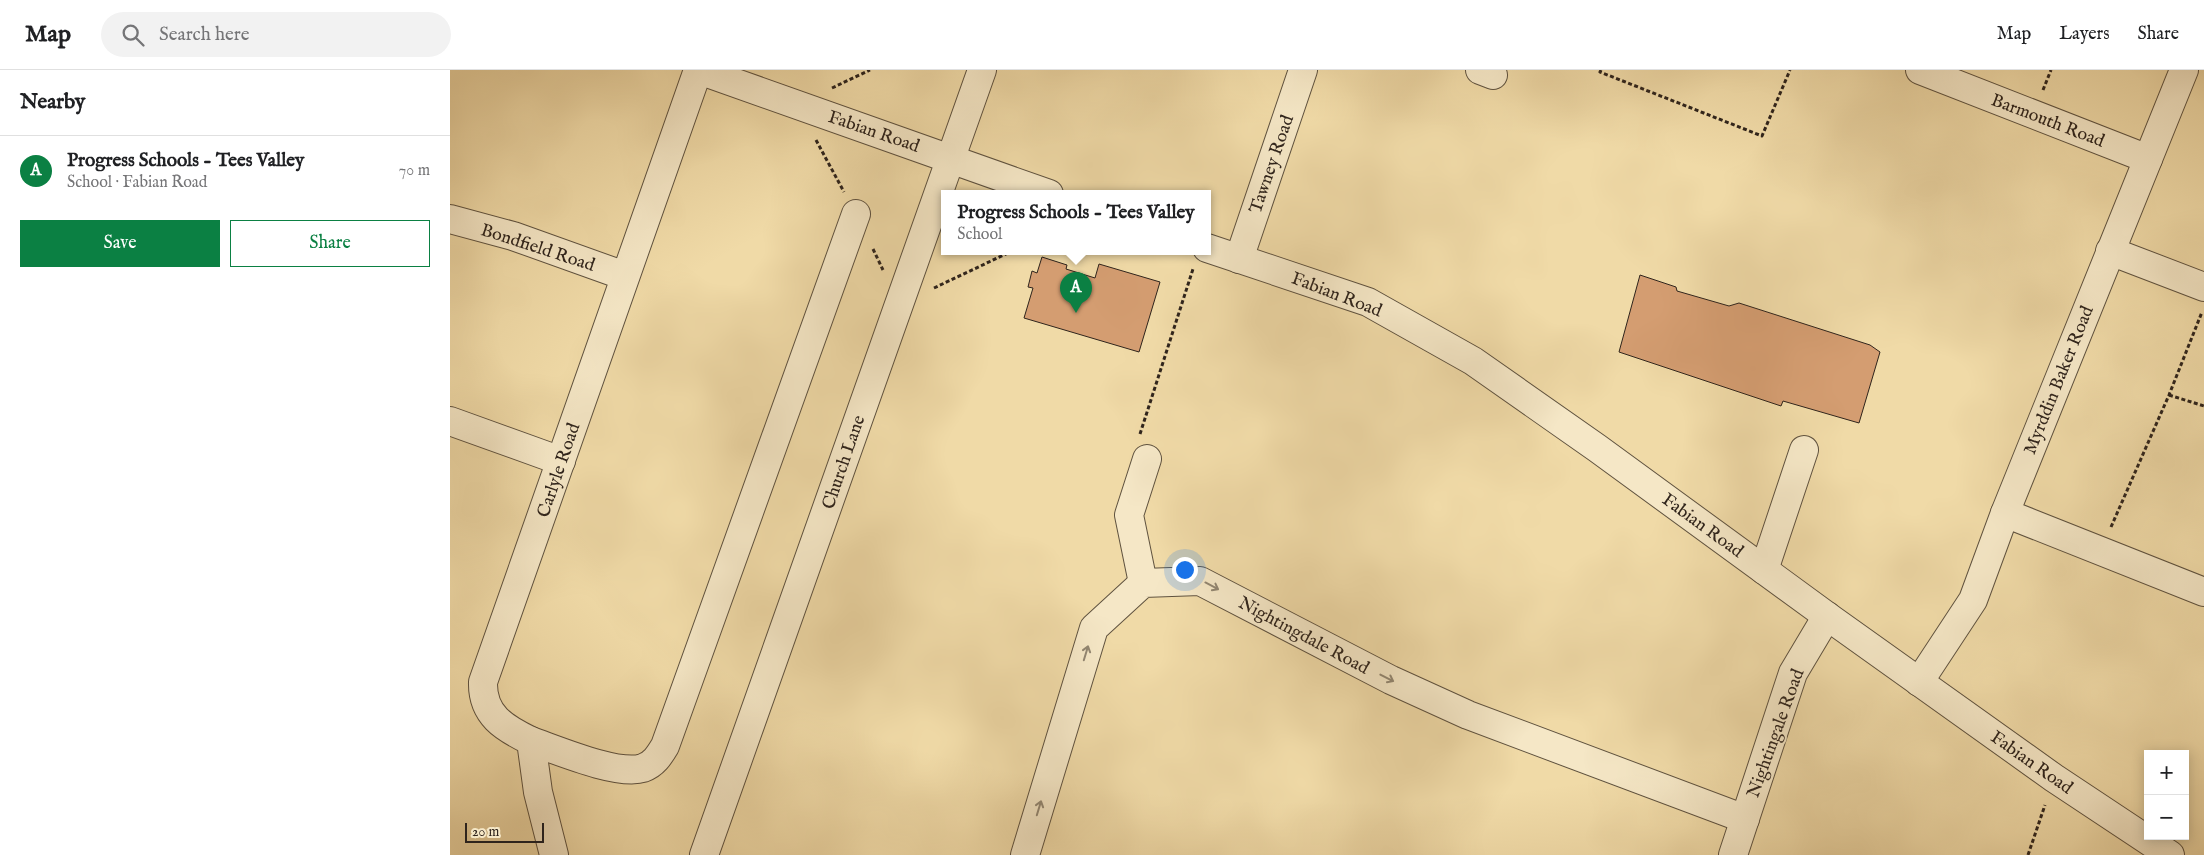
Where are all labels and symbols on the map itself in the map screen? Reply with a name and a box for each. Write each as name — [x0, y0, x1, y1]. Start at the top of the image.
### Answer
street label: Barmouth Road — [1988, 89, 2108, 154]
street label: Fabian Road — [825, 106, 923, 159]
street label: Tawney Road — [1245, 112, 1300, 217]
street label: Bondfield Road — [478, 219, 598, 278]
street label: Fabian Road — [1288, 268, 1385, 323]
pin: A — [1060, 272, 1092, 313]
street label: Myrddin Baker Road — [2019, 303, 2100, 458]
street label: Church Lane — [818, 412, 871, 513]
street label: Carlyle Road — [533, 420, 586, 521]
street label: Fabian Road — [1657, 489, 1748, 564]
your location — [1172, 557, 1198, 583]
one-way arrow — [1204, 582, 1218, 592]
street label: Nightingdale Road — [1234, 592, 1373, 681]
one-way arrow — [1082, 645, 1092, 661]
street label: Nightingale Road — [1742, 666, 1811, 801]
one-way arrow — [1379, 673, 1394, 683]
street label: Fabian Road — [1986, 726, 2077, 800]
one-way arrow — [1035, 801, 1045, 817]
scale bar — [465, 820, 544, 843]

